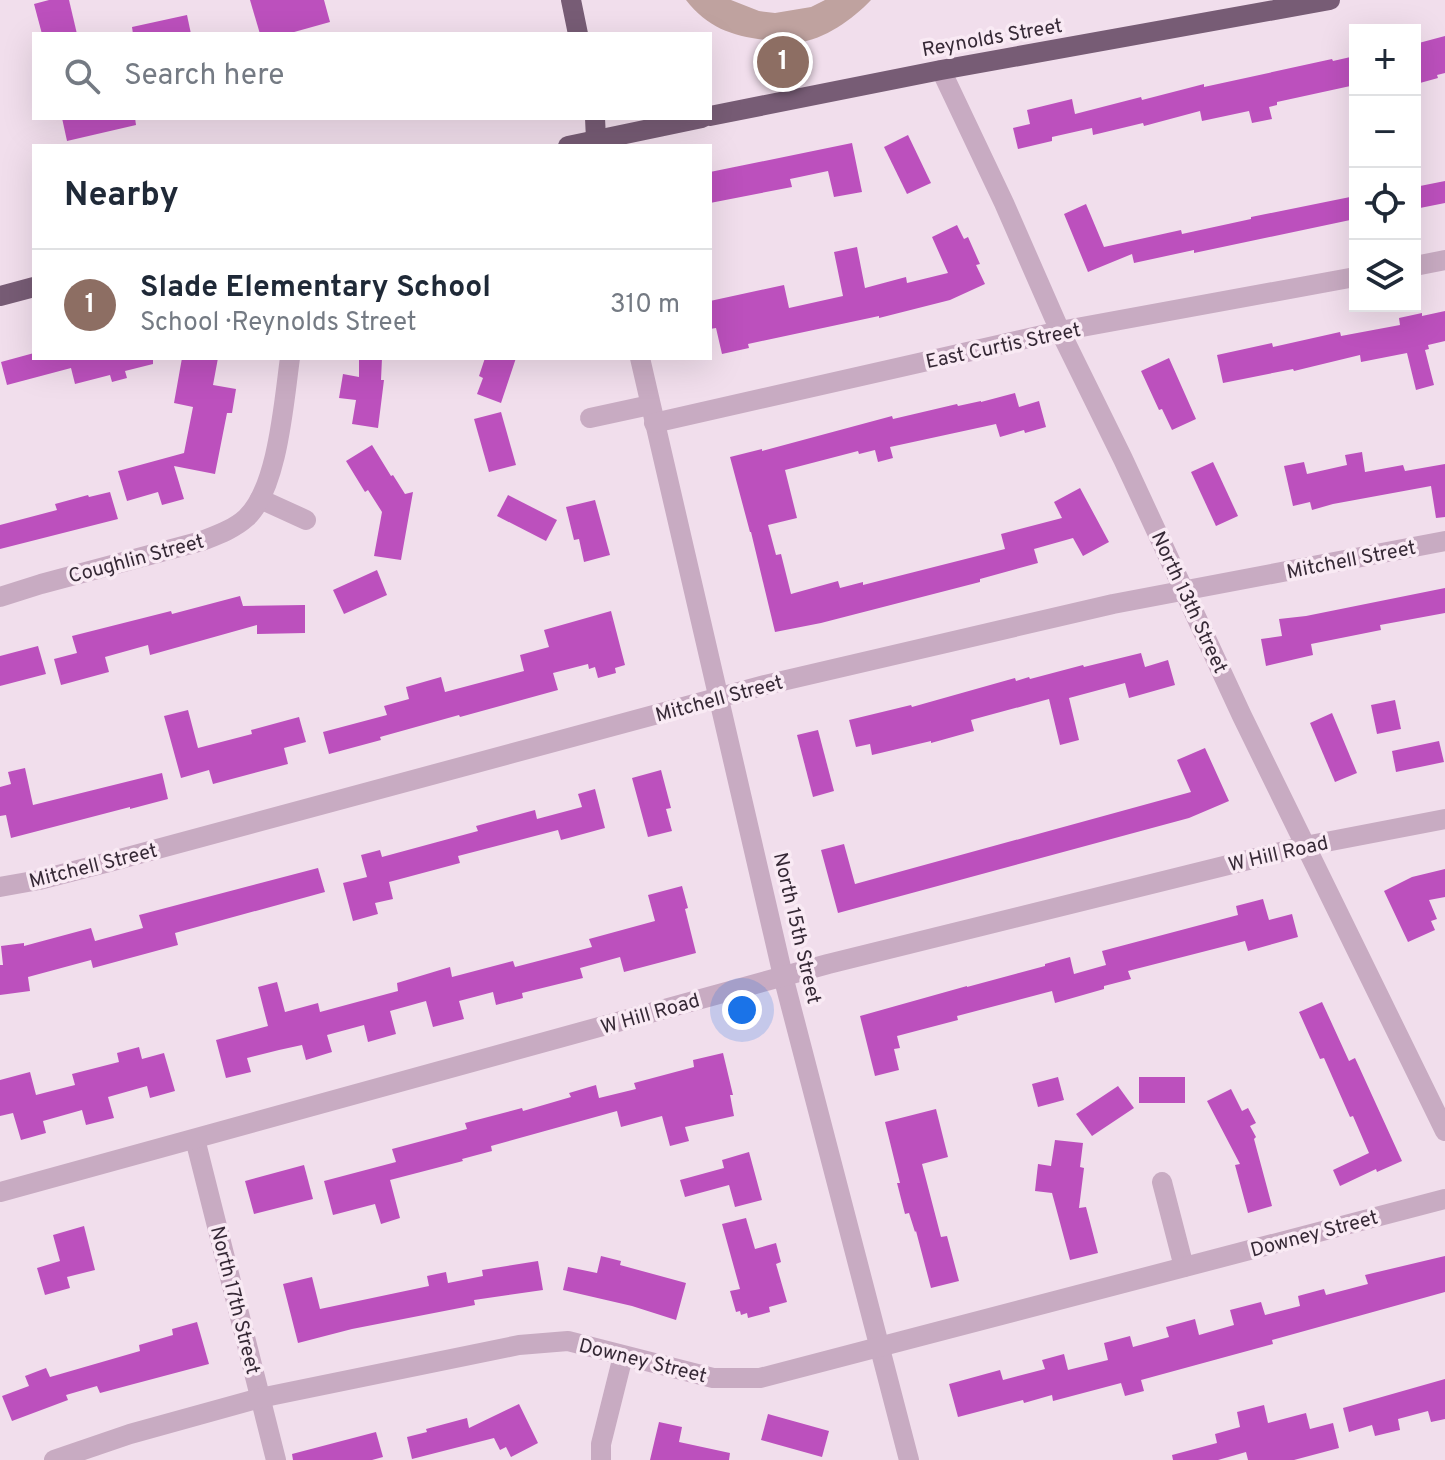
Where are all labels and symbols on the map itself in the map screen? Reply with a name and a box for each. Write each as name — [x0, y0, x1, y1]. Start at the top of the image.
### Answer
street label: Reynolds Street — [920, 14, 1065, 64]
pin: 1 — [757, 32, 809, 92]
street label: East Curtis Street — [924, 318, 1083, 376]
street label: North 13th Street — [1144, 528, 1232, 678]
street label: Coughlin Street — [66, 529, 207, 591]
street label: Mitchell Street — [1285, 536, 1418, 586]
street label: Mitchell Street — [653, 670, 786, 729]
street label: W Hill Road — [1226, 831, 1331, 879]
street label: Mitchell Street — [27, 838, 160, 895]
street label: North 15th Street — [766, 850, 826, 1007]
street label: W Hill Road — [598, 988, 703, 1041]
your location — [722, 990, 762, 1030]
street label: Downey Street — [1248, 1205, 1381, 1264]
street label: North 17th Street — [203, 1224, 265, 1377]
street label: Downey Street — [576, 1333, 709, 1390]

